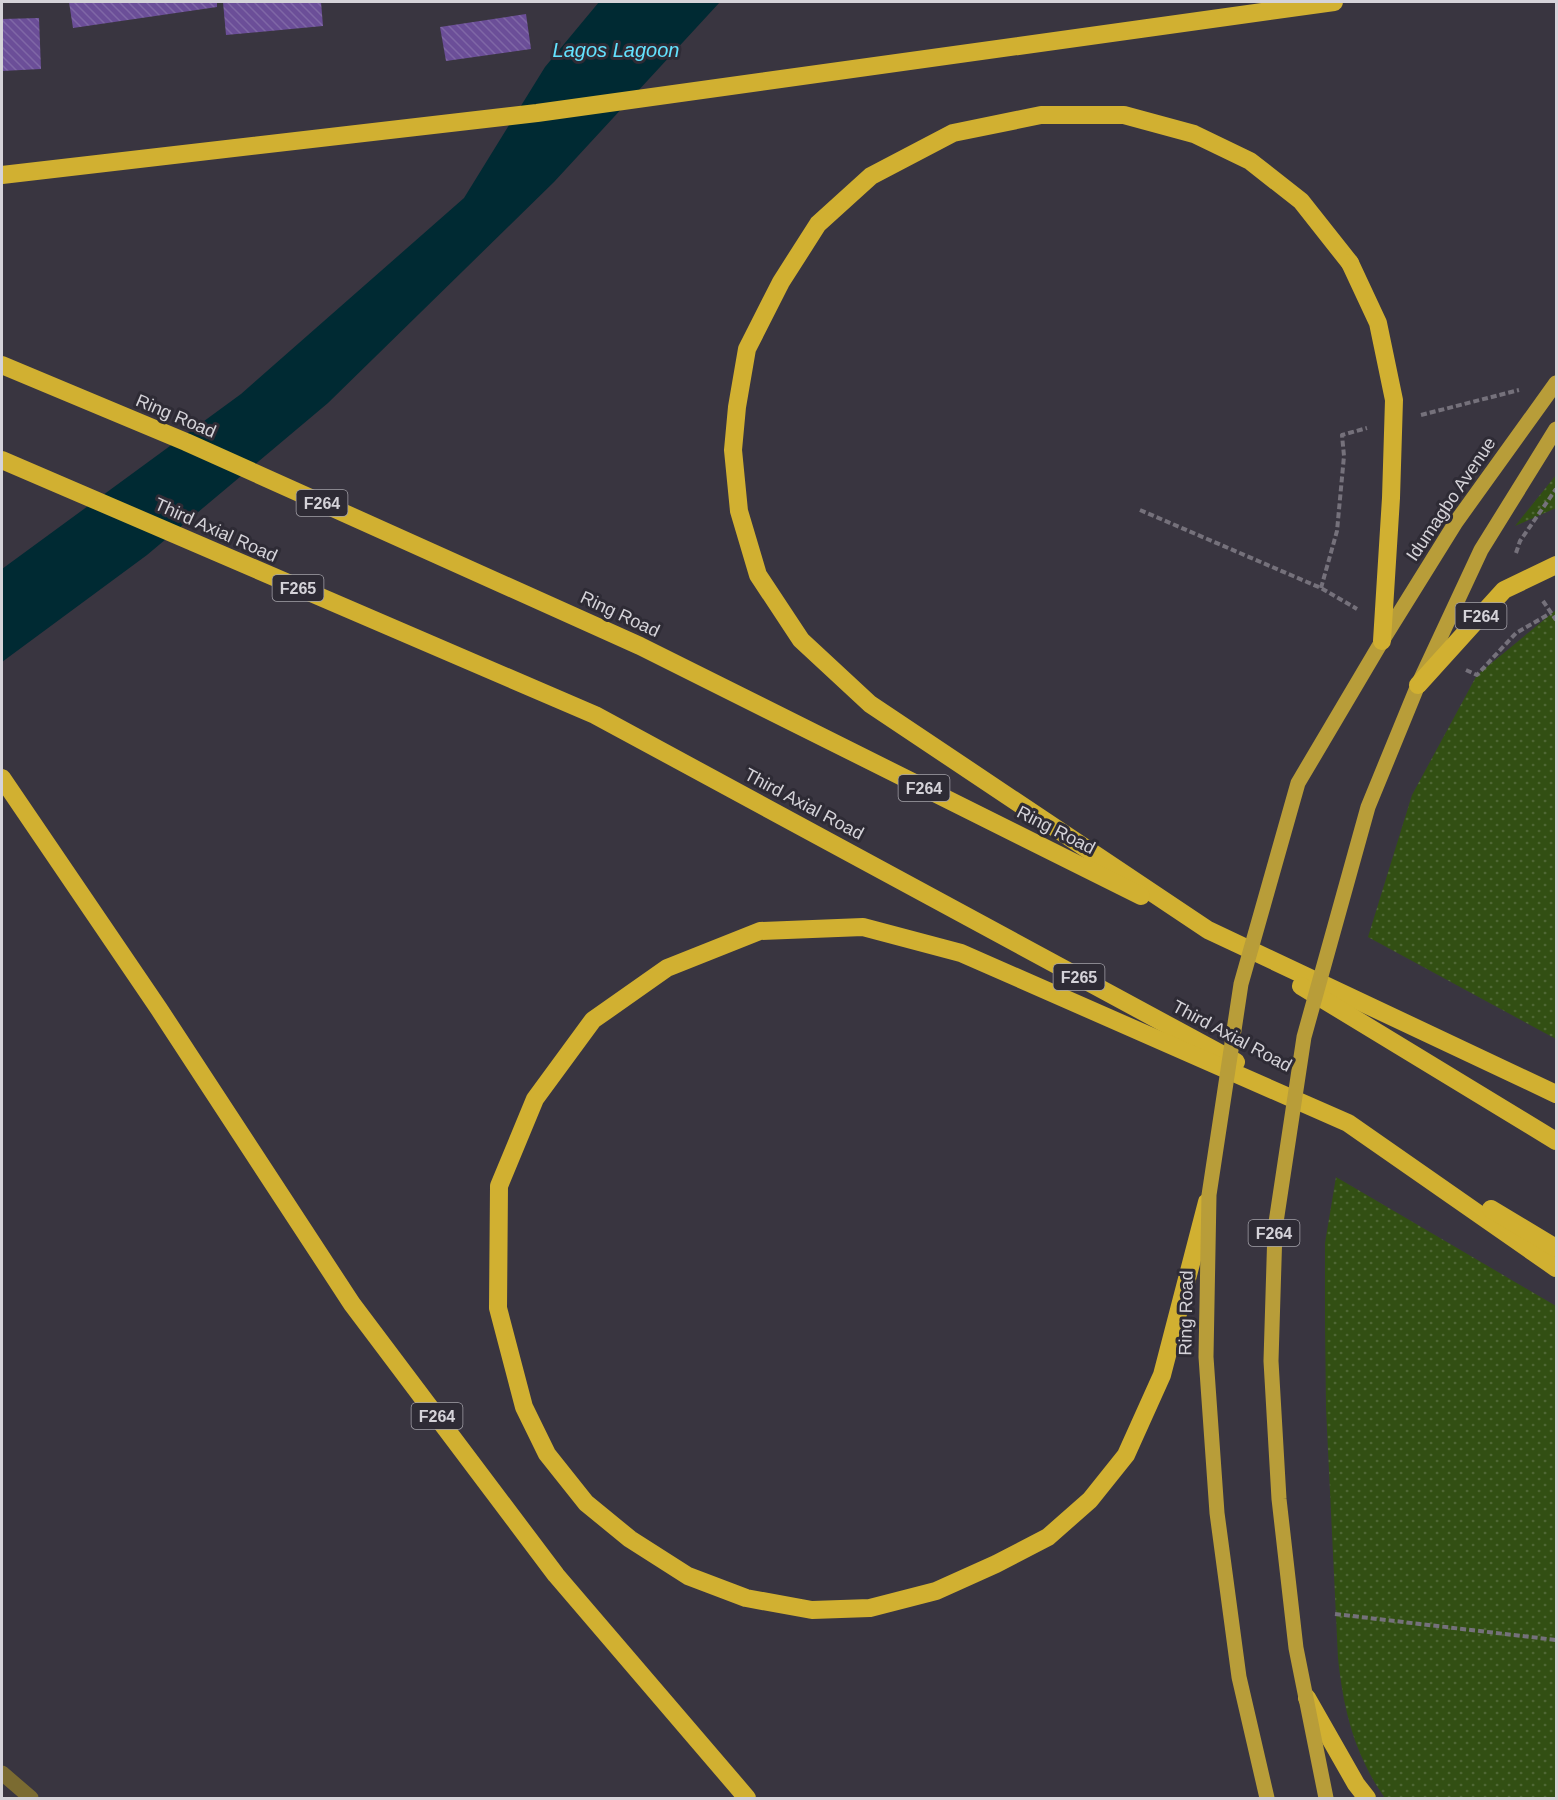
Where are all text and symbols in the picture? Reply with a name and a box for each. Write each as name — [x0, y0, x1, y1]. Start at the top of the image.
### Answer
water label: Lagos Lagoon — [553, 39, 679, 61]
street label: Ring Road — [133, 390, 219, 442]
street label: Idumagbo Avenue — [1402, 433, 1500, 565]
road number: F264 — [296, 490, 348, 516]
street label: Third Axial Road — [152, 494, 280, 566]
road number: F265 — [272, 575, 324, 601]
street label: Ring Road — [577, 587, 663, 641]
road number: F264 — [1456, 603, 1506, 629]
street label: Third Axial Road — [741, 764, 867, 844]
road number: F264 — [898, 775, 950, 801]
street label: Ring Road — [1014, 802, 1098, 858]
road number: F265 — [1054, 964, 1104, 990]
street label: Third Axial Road — [1169, 996, 1295, 1076]
road number: F264 — [1248, 1220, 1300, 1246]
street label: Ring Road — [1175, 1270, 1197, 1356]
road number: F264 — [412, 1403, 462, 1429]

